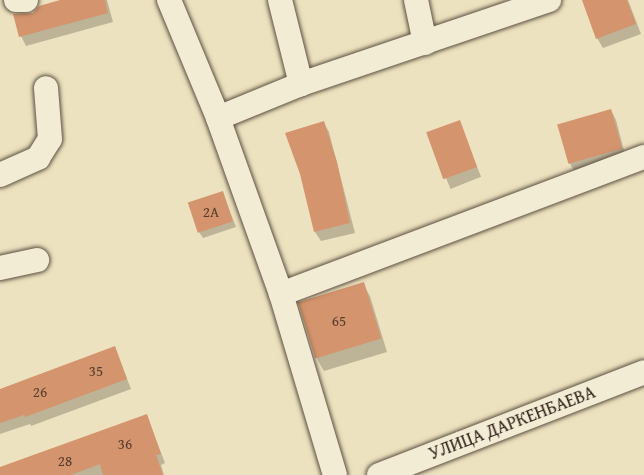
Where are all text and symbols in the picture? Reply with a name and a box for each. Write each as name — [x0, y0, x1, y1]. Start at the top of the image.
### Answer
house number: 2А — [203, 203, 219, 221]
house number: 65 — [332, 312, 346, 330]
house number: 35 — [89, 362, 103, 380]
street label: УЛИЦА ДАРКЕНБАЕВА — [426, 381, 598, 465]
house number: 26 — [33, 383, 47, 401]
house number: 36 — [118, 435, 132, 453]
house number: 28 — [58, 452, 72, 470]

